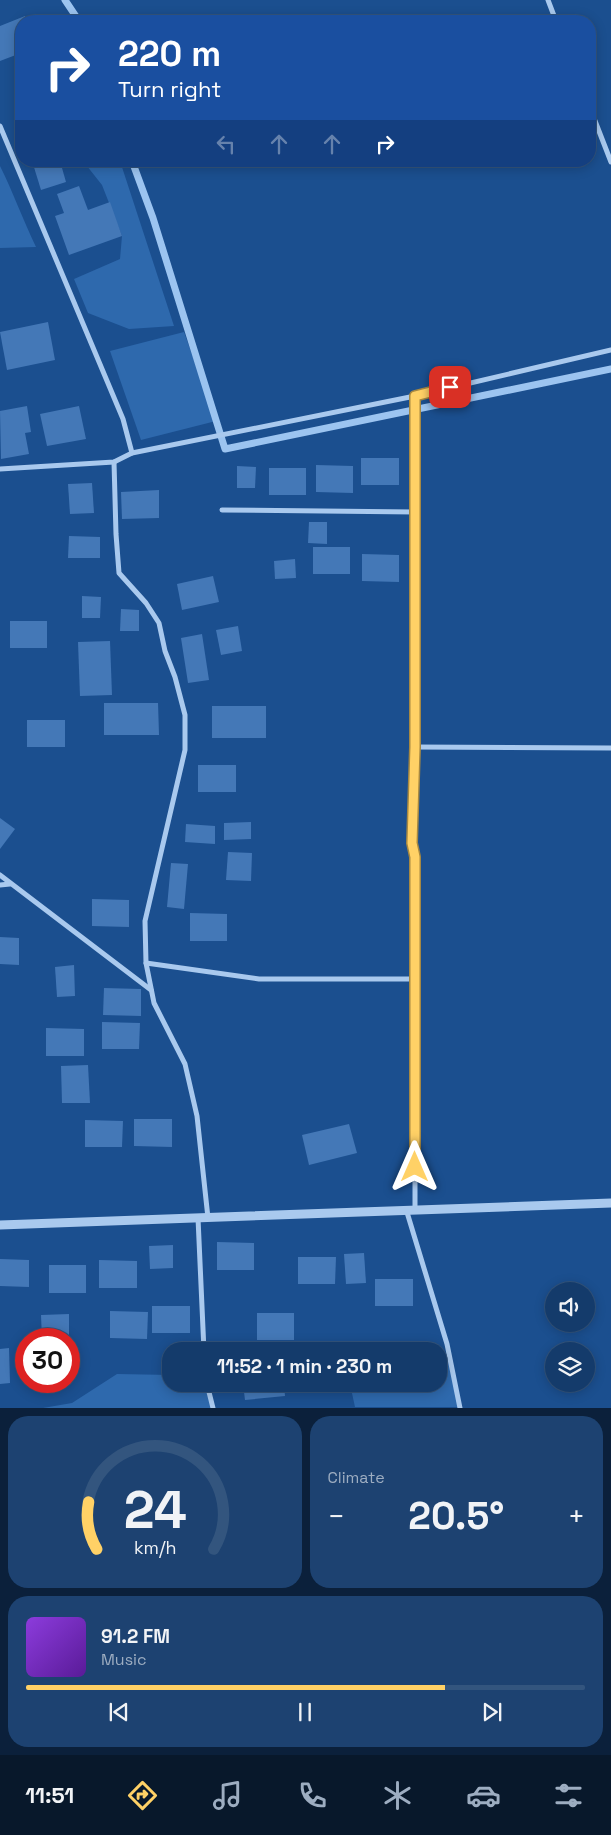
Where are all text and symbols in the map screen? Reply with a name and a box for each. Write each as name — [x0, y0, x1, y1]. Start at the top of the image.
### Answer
text: 220 m — [118, 32, 221, 76]
icon: right — [35, 35, 100, 100]
text: Turn right — [118, 75, 221, 103]
icon: left — [212, 130, 240, 158]
icon: ahead — [265, 130, 293, 158]
icon: ahead — [318, 130, 346, 158]
icon: right — [371, 130, 399, 158]
pin — [429, 366, 471, 408]
icon: arrive — [436, 373, 464, 401]
position arrow — [388, 1140, 440, 1192]
map controls — [545, 1282, 595, 1392]
button: sound — [545, 1282, 595, 1332]
speed limit sign: 30 — [15, 1328, 80, 1393]
button: layers — [545, 1342, 595, 1392]
text: 11:52 · 1 min · 230 m — [217, 1354, 392, 1379]
text: Climate — [328, 1467, 385, 1488]
text: 24 — [123, 1477, 186, 1543]
text: 20.5° — [408, 1492, 504, 1540]
text: − — [328, 1498, 345, 1534]
text: + — [568, 1498, 585, 1534]
text: km/h — [133, 1536, 176, 1559]
text: 91.2 FM — [101, 1624, 170, 1649]
text: Music — [101, 1649, 147, 1670]
icon: previous — [105, 1698, 133, 1726]
icon: pause — [291, 1698, 319, 1726]
icon: next — [478, 1698, 506, 1726]
icon: directions — [125, 1778, 160, 1813]
icon: music — [210, 1778, 245, 1813]
icon: phone — [295, 1778, 330, 1813]
icon: climate — [380, 1778, 415, 1813]
icon: car — [466, 1778, 501, 1813]
icon: filters — [551, 1778, 586, 1813]
text: 11:51 — [25, 1781, 74, 1809]

